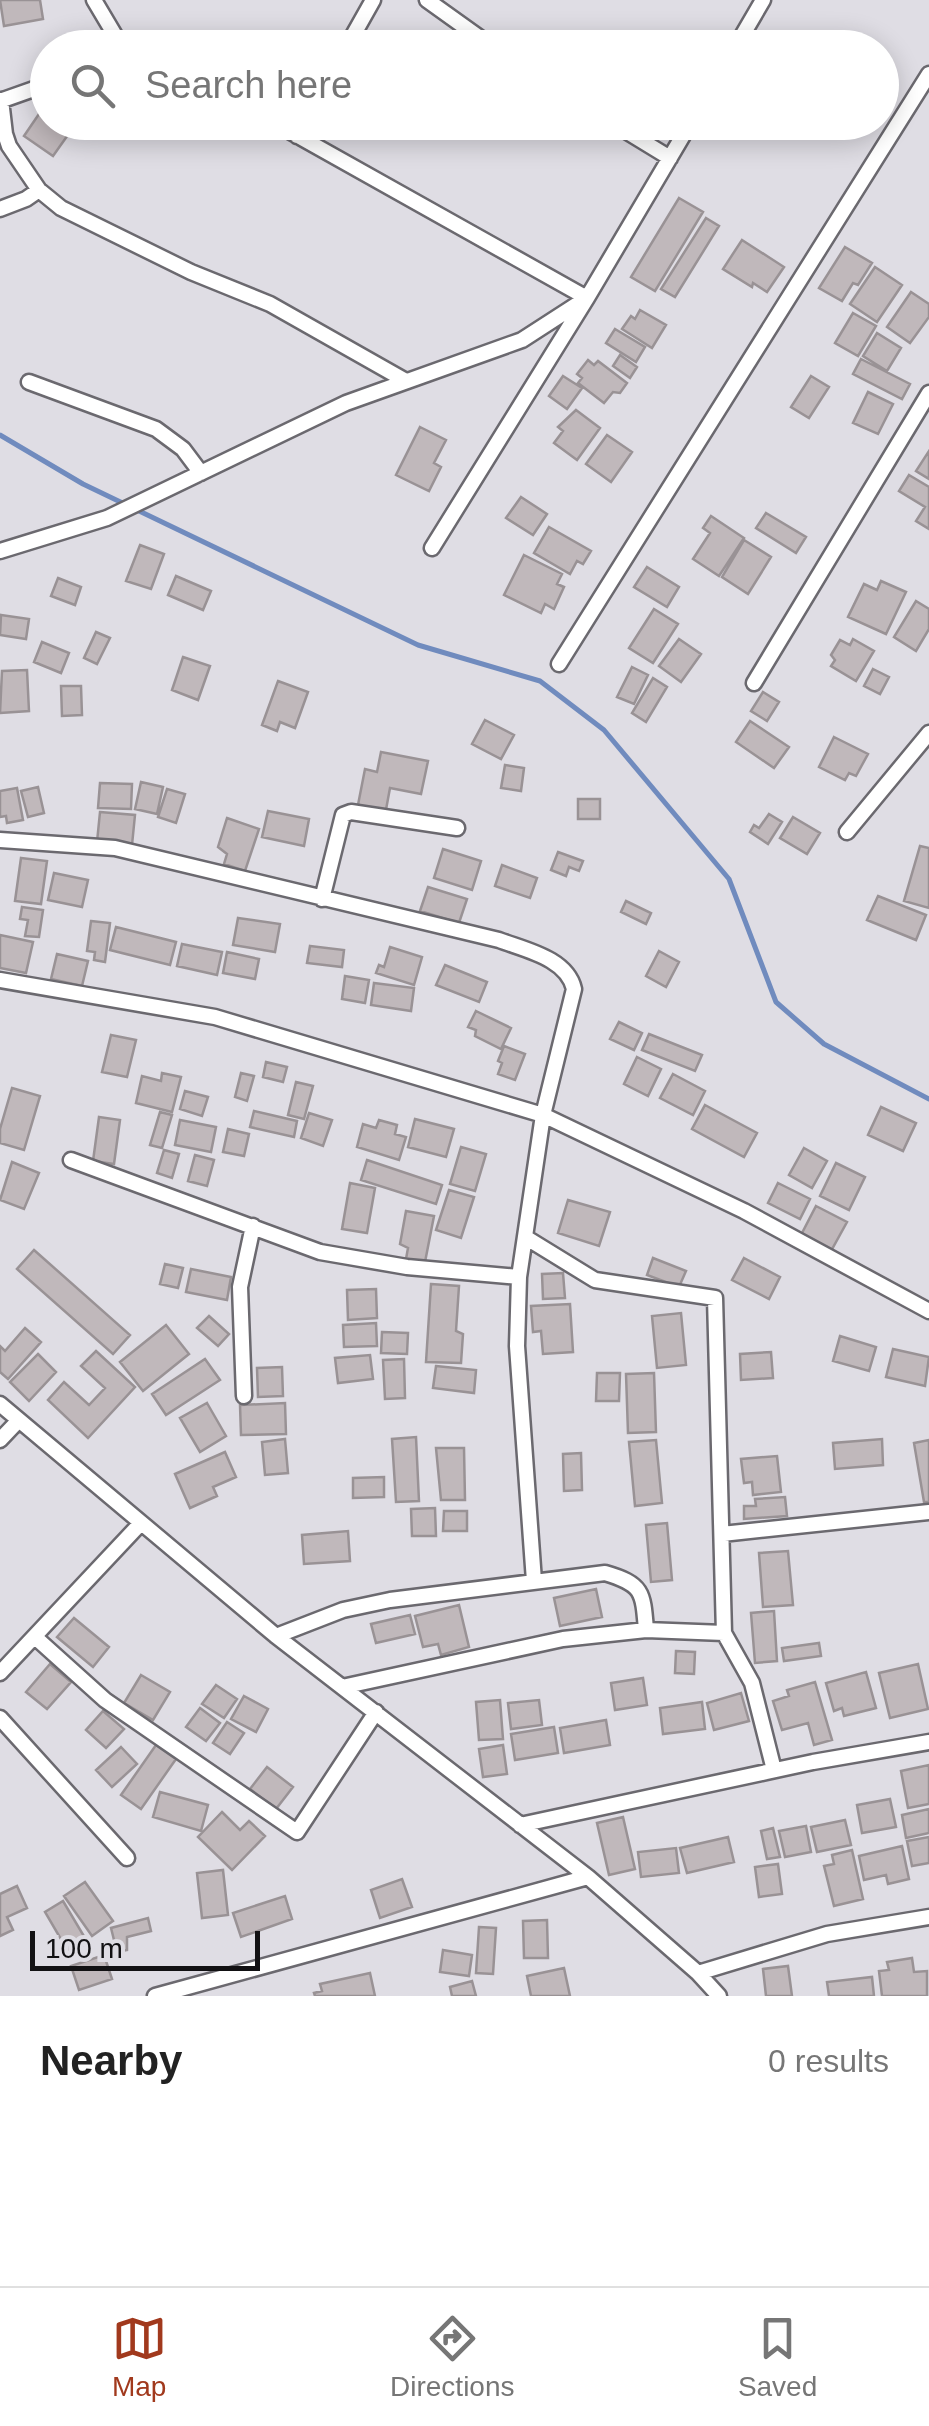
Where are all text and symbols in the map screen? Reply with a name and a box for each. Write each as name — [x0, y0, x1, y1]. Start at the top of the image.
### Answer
search box — [30, 30, 899, 140]
icon: search — [65, 58, 120, 113]
text: Search here — [145, 64, 352, 106]
scale bar — [30, 1926, 260, 1970]
text: 100 m — [45, 1933, 123, 1964]
text: Nearby — [40, 2037, 182, 2084]
text: 0 results — [768, 2043, 889, 2079]
tab: Map — [112, 2311, 167, 2403]
tab: Directions — [390, 2311, 515, 2403]
tab: Saved — [738, 2311, 817, 2403]

